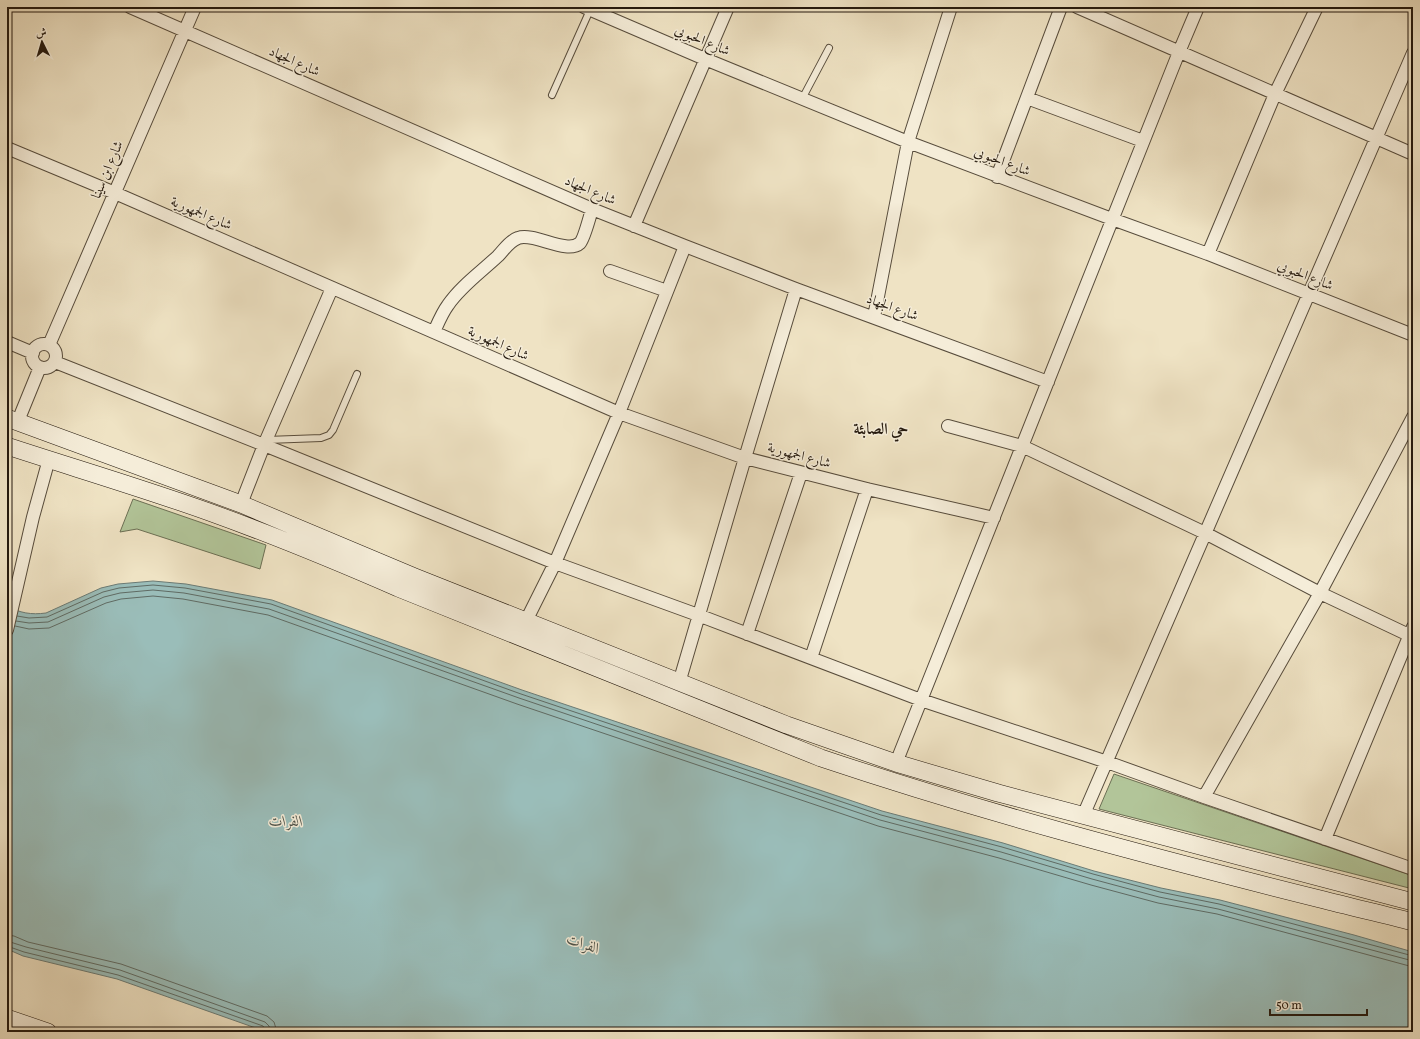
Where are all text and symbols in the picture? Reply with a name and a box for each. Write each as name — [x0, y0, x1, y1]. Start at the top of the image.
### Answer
street label: شارع الحبوبي — [671, 21, 733, 62]
north arrow — [22, 22, 62, 62]
text: ش — [35, 26, 47, 41]
street label: شارع الجهاد — [265, 42, 323, 83]
street label: شارع ابن سينا — [87, 138, 130, 202]
street label: شارع الحبوبي — [971, 143, 1033, 182]
street label: شارع الجهاد — [561, 172, 619, 211]
street label: شارع الجمهورية — [167, 193, 235, 236]
street label: شارع الحبوبي — [1274, 256, 1336, 297]
street label: شارع الجهاد — [863, 290, 921, 327]
street label: شارع الجمهورية — [464, 322, 531, 367]
district label: حي الصابئة — [854, 419, 909, 442]
street label: شارع الجمهورية — [765, 438, 833, 475]
water label: الفرات — [269, 812, 303, 833]
water label: الفرات — [564, 930, 602, 960]
scale bar — [1270, 991, 1367, 1017]
text: 50 m — [1276, 998, 1302, 1014]

